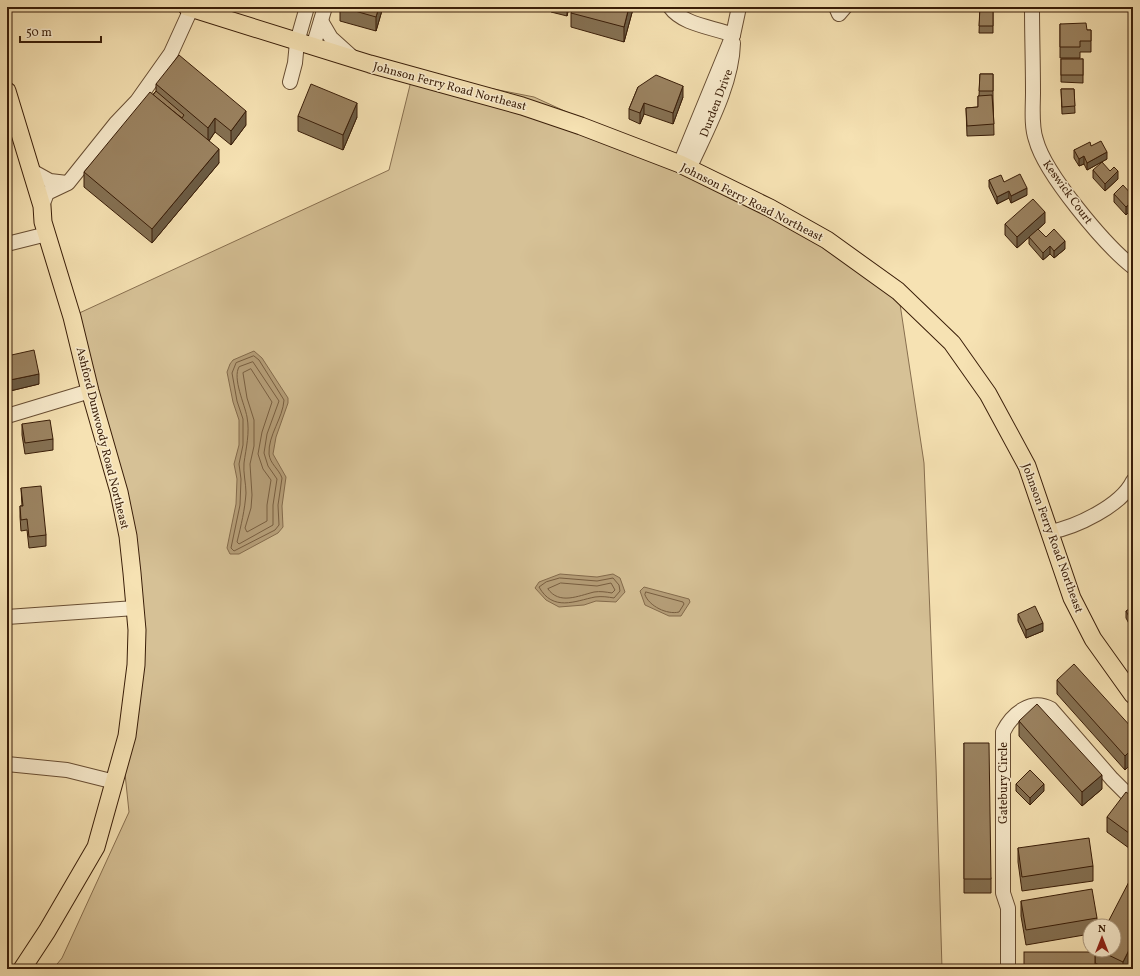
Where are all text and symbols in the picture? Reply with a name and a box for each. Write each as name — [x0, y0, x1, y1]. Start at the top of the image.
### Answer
scale bar — [20, 18, 101, 44]
text: 50 m — [26, 25, 52, 41]
street label: Johnson Ferry Road Northeast — [371, 59, 528, 115]
street label: Durden Drive — [697, 67, 737, 140]
street label: Keswick Court — [1039, 157, 1096, 228]
street label: Johnson Ferry Road Northeast — [677, 160, 826, 246]
street label: Ashford Dunwoody Road Northeast — [72, 346, 132, 531]
street label: Johnson Ferry Road Northeast — [1017, 461, 1087, 615]
street label: Gatebury Circle — [996, 742, 1012, 824]
north arrow — [1082, 918, 1122, 958]
text: N — [1098, 922, 1106, 937]

